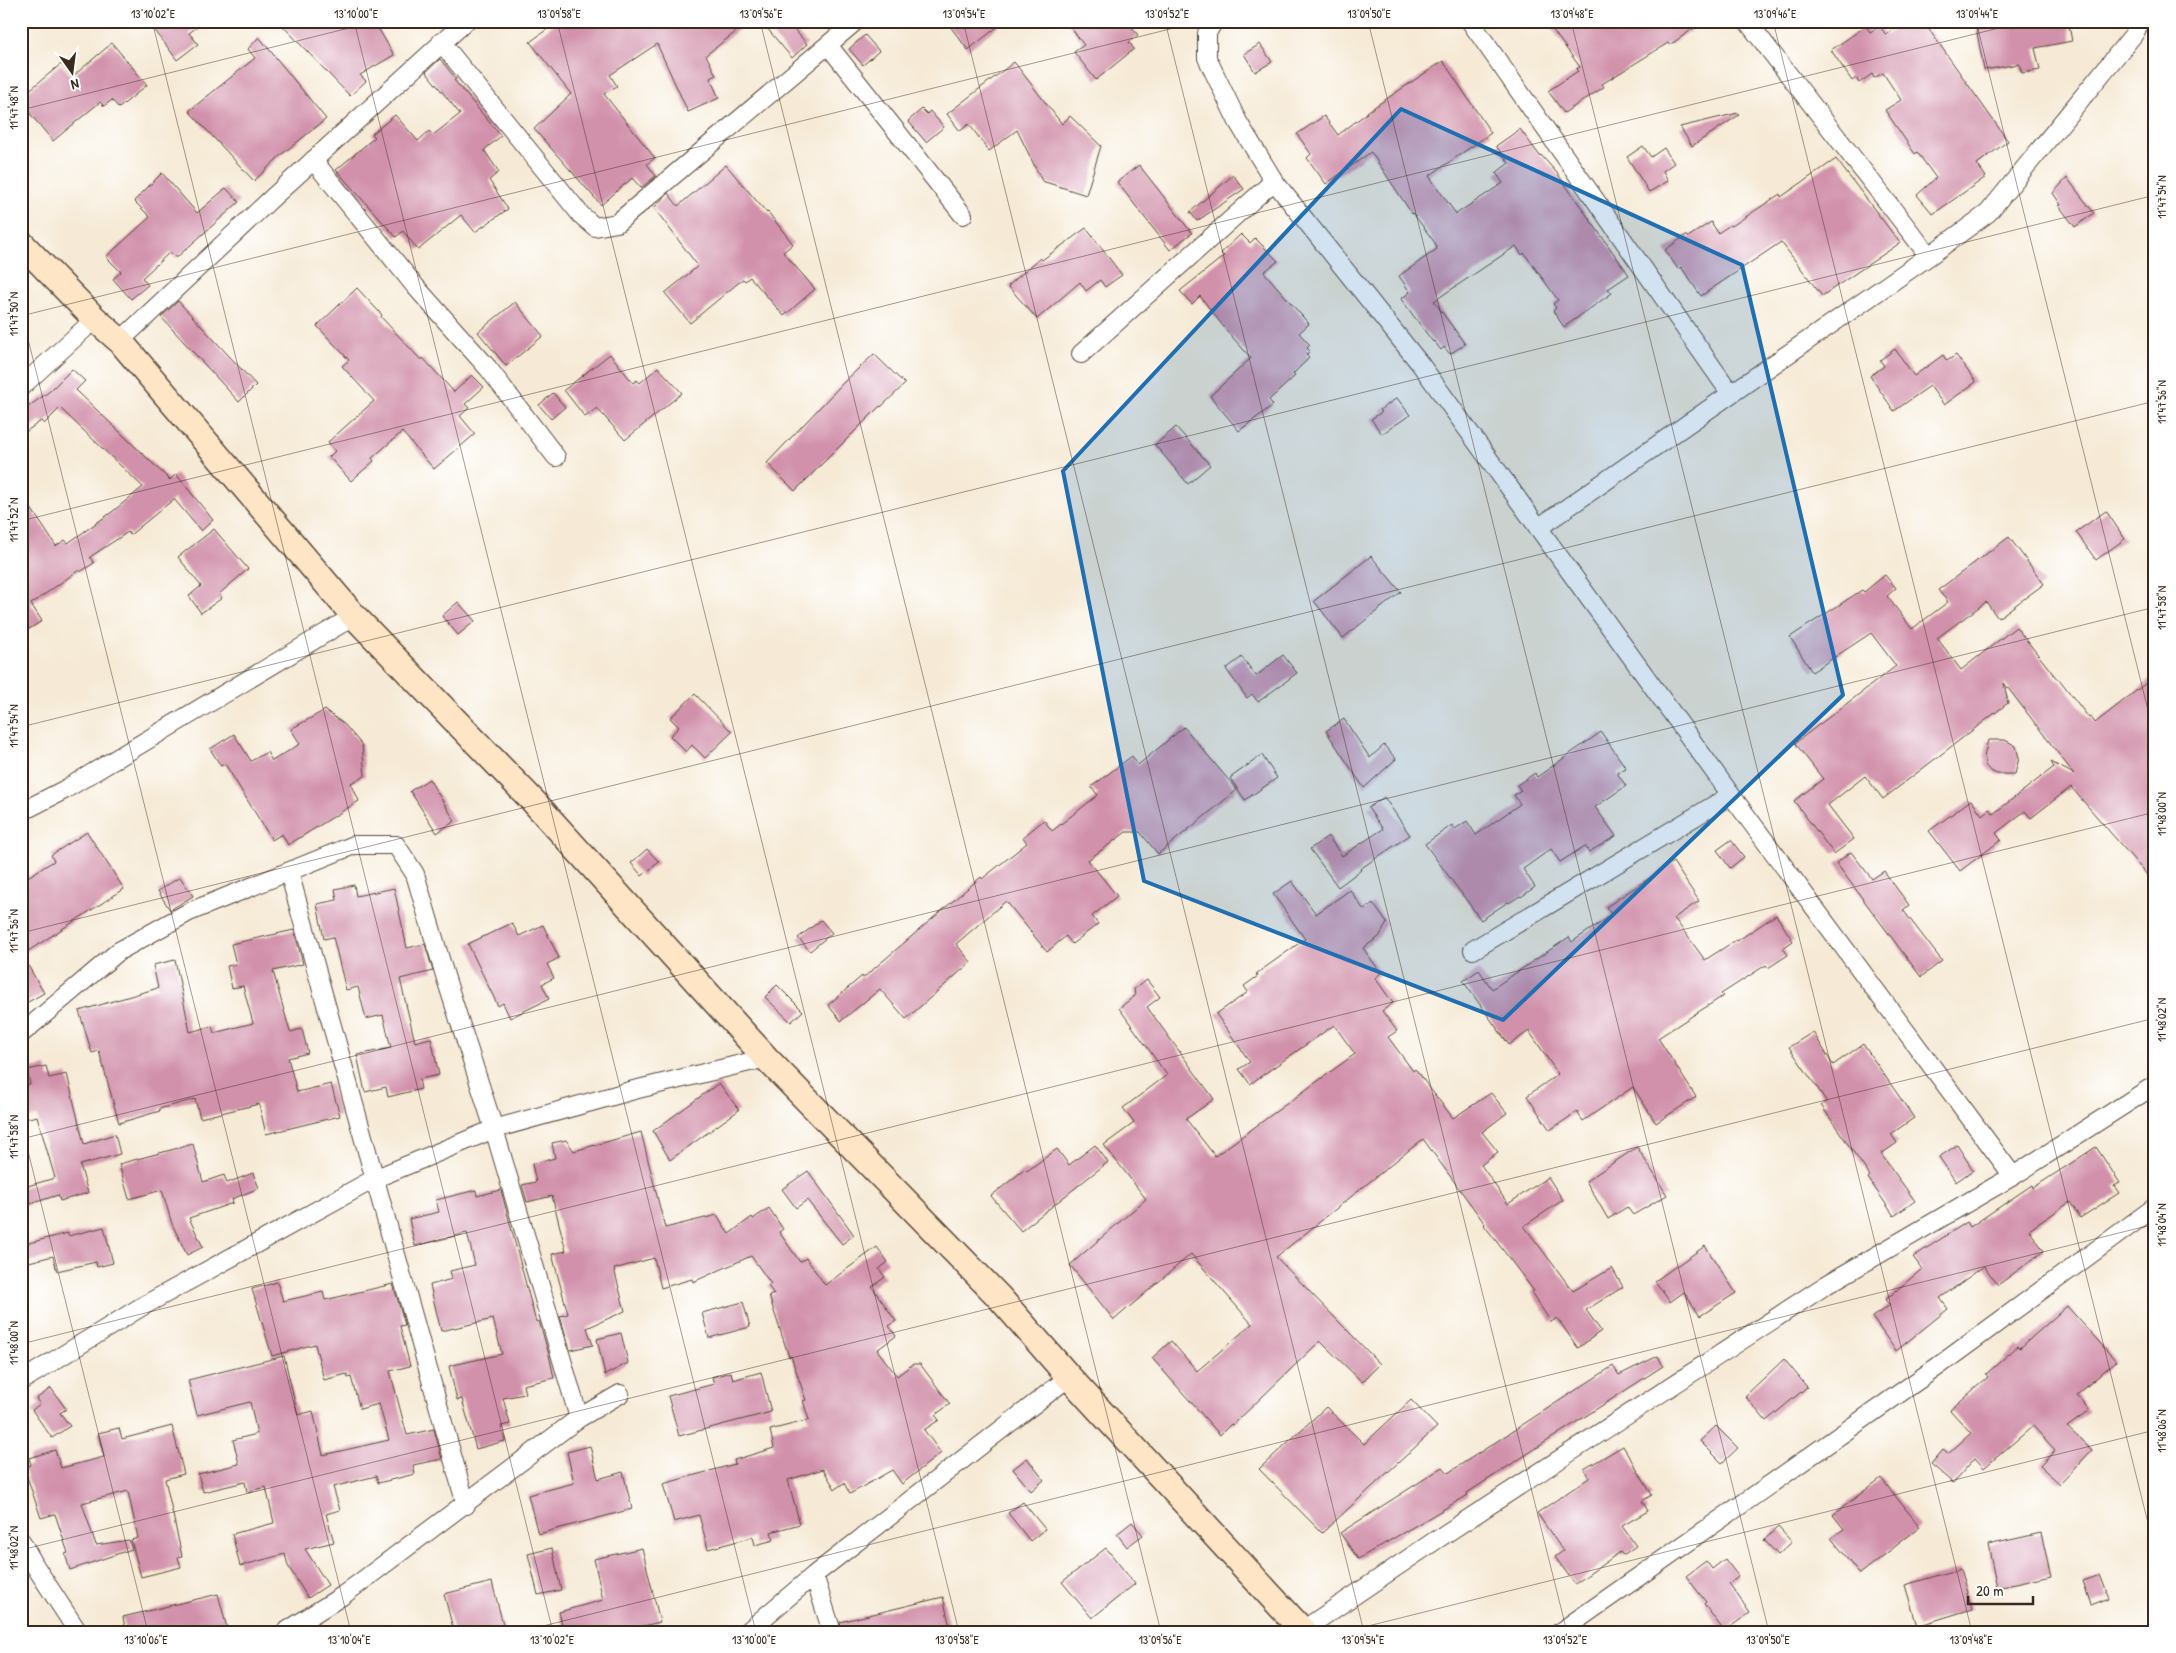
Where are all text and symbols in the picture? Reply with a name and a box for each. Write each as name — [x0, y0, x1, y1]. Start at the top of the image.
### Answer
text: 13°10'02"E — [131, 5, 176, 22]
text: 13°10'00"E — [334, 5, 379, 22]
text: 13°09'58"E — [537, 5, 581, 22]
text: 13°09'56"E — [739, 5, 783, 22]
text: 13°09'54"E — [943, 5, 986, 22]
text: 13°09'52"E — [1145, 5, 1190, 22]
text: 13°09'50"E — [1347, 5, 1392, 22]
text: 13°09'48"E — [1551, 5, 1594, 22]
text: 13°09'46"E — [1754, 5, 1797, 22]
text: 13°09'44"E — [1956, 5, 1999, 22]
north arrow — [48, 48, 98, 98]
text: N — [69, 75, 81, 95]
text: 11°47'48"N — [5, 86, 22, 130]
text: 11°47'54"N — [2153, 175, 2170, 219]
text: 11°47'50"N — [5, 292, 22, 336]
text: 11°47'56"N — [2153, 380, 2170, 424]
text: 11°47'52"N — [5, 498, 22, 542]
text: 11°47'58"N — [2153, 586, 2170, 630]
text: 11°47'54"N — [5, 704, 22, 748]
text: 11°48'00"N — [2153, 792, 2170, 836]
text: 11°47'56"N — [5, 909, 22, 953]
text: 11°48'02"N — [2153, 998, 2170, 1042]
text: 11°47'58"N — [5, 1115, 22, 1159]
text: 11°48'04"N — [2153, 1203, 2170, 1247]
text: 11°48'00"N — [5, 1321, 22, 1365]
text: 11°48'06"N — [2153, 1409, 2170, 1453]
text: 11°48'02"N — [5, 1526, 22, 1570]
scale bar — [1968, 1573, 2034, 1605]
text: 20 m — [1976, 1580, 2003, 1601]
text: 13°10'06"E — [124, 1631, 168, 1648]
text: 13°10'04"E — [327, 1631, 371, 1648]
text: 13°10'02"E — [530, 1631, 575, 1648]
text: 13°10'00"E — [732, 1631, 777, 1648]
text: 13°09'58"E — [935, 1631, 979, 1648]
text: 13°09'56"E — [1138, 1631, 1182, 1648]
text: 13°09'54"E — [1342, 1631, 1385, 1648]
text: 13°09'52"E — [1543, 1631, 1588, 1648]
text: 13°09'50"E — [1746, 1631, 1791, 1648]
text: 13°09'48"E — [1950, 1631, 1993, 1648]

